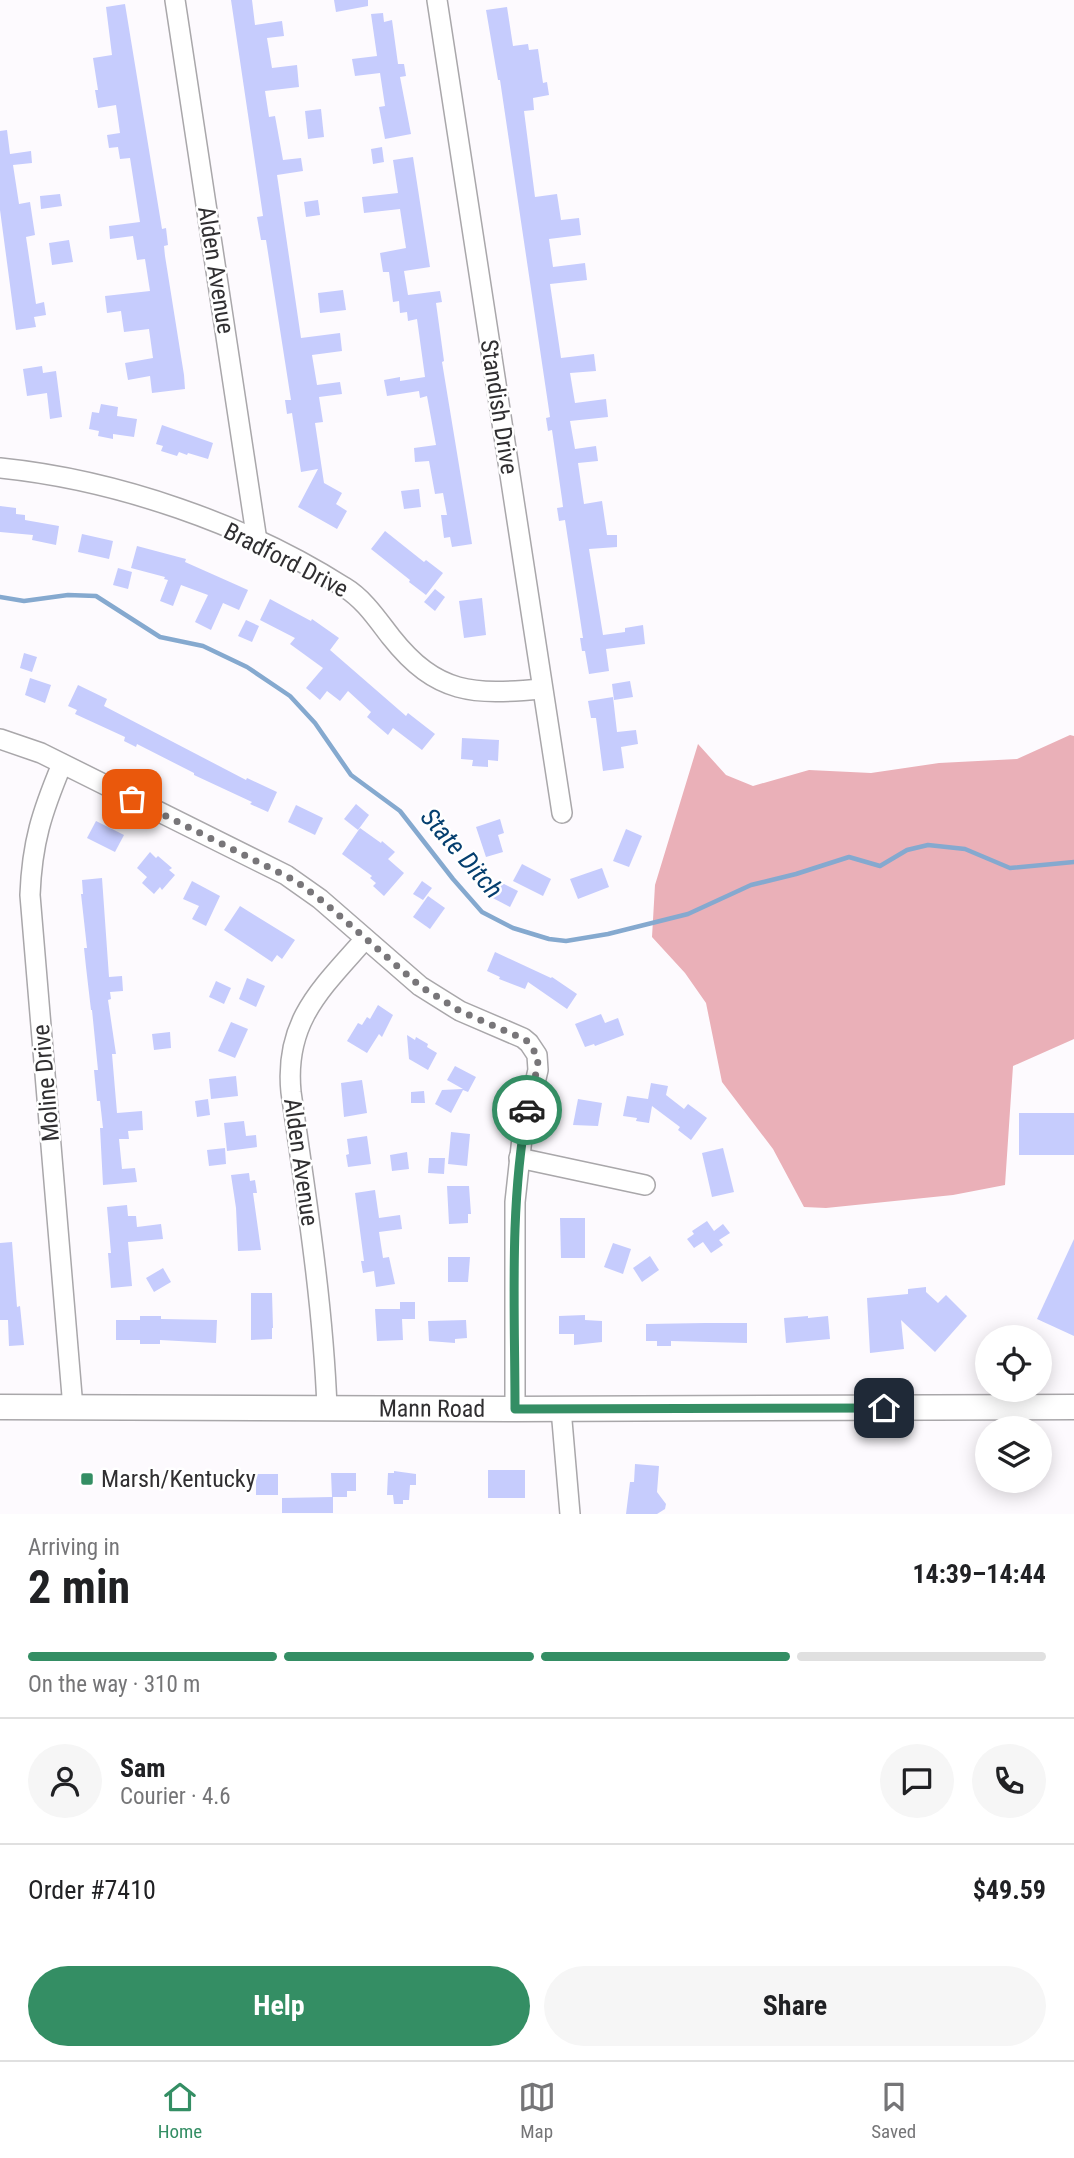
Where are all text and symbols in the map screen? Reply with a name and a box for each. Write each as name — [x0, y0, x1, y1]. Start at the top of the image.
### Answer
street label: Alden Avenue — [192, 204, 240, 336]
street label: Standish Drive — [475, 338, 523, 476]
street label: Bradford Drive — [219, 517, 353, 603]
pin — [102, 769, 162, 829]
icon: bag — [113, 780, 151, 818]
water label: State Ditch — [415, 802, 509, 904]
street label: Moline Drive — [27, 1023, 65, 1143]
courier — [492, 1075, 562, 1145]
icon: car — [508, 1091, 546, 1129]
street label: Alden Avenue — [278, 1096, 324, 1228]
map controls — [975, 1325, 1052, 1493]
button: locate — [975, 1325, 1052, 1402]
pin — [854, 1378, 914, 1438]
icon: home — [865, 1389, 903, 1427]
street label: Mann Road — [379, 1394, 485, 1423]
button: layers — [975, 1416, 1052, 1493]
place label: Marsh/Kentucky — [101, 1465, 256, 1493]
marker: Marsh/Kentucky — [79, 1471, 95, 1487]
text: Arriving in — [28, 1534, 120, 1561]
text: 14:39–14:44 — [912, 1559, 1046, 1589]
text: 2 min — [28, 1560, 130, 1614]
text: On the way · 310 m — [28, 1671, 200, 1698]
button: person — [28, 1744, 102, 1818]
button: chat — [880, 1744, 954, 1818]
button: phone — [972, 1744, 1046, 1818]
text: Sam — [120, 1753, 166, 1783]
text: Courier · 4.6 — [120, 1783, 231, 1810]
text: Order #7410 — [28, 1875, 156, 1905]
text: $49.59 — [973, 1875, 1046, 1905]
button: Help — [28, 1966, 530, 2046]
button: Share — [544, 1966, 1046, 2046]
tab: Home — [158, 2078, 202, 2143]
tab: Map — [518, 2078, 556, 2143]
tab: Saved — [871, 2078, 916, 2143]

